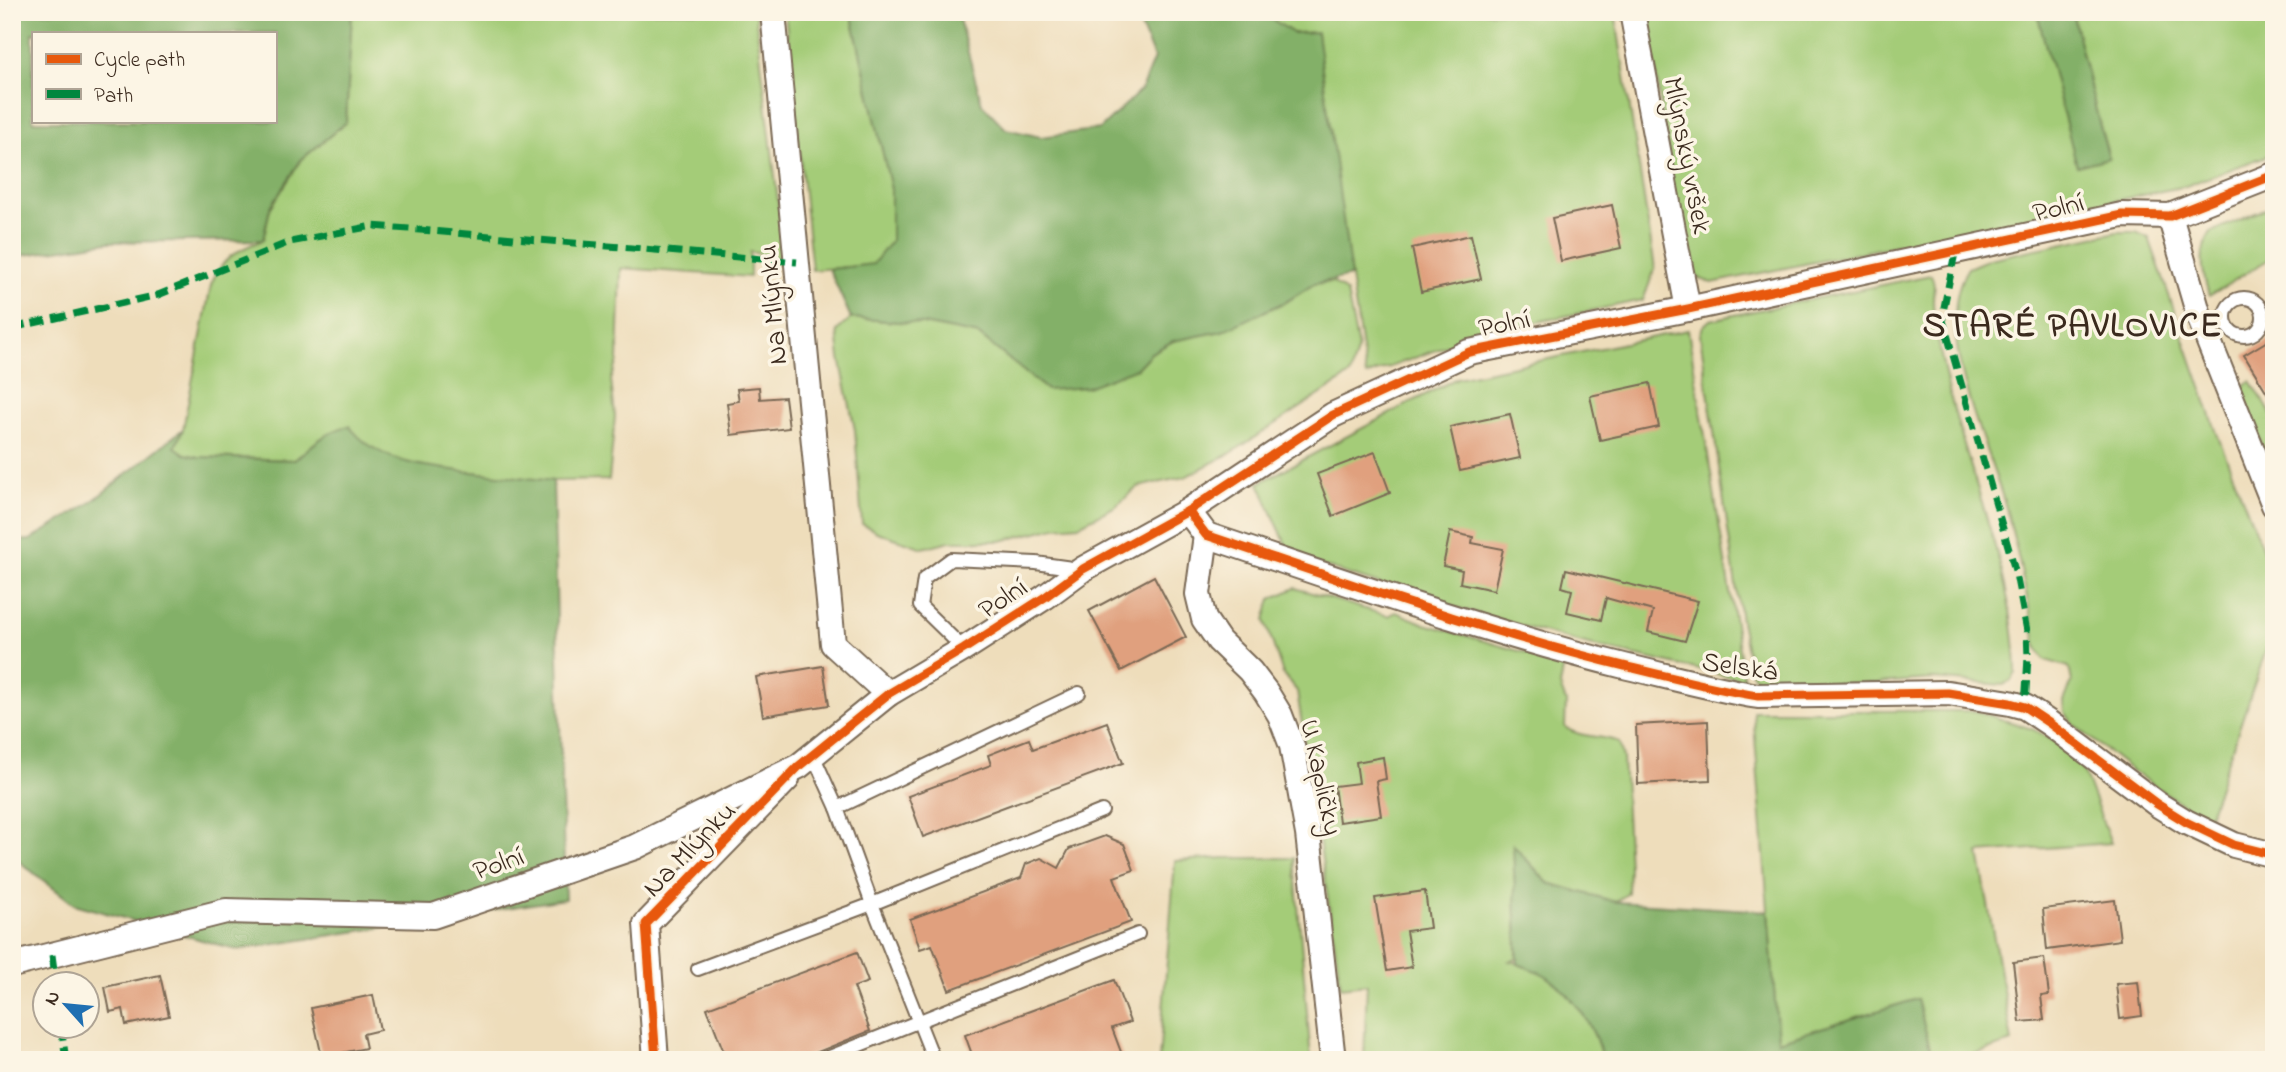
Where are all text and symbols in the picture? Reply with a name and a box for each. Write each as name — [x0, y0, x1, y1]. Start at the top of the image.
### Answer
legend — [32, 32, 276, 122]
text: Cycle path — [94, 46, 185, 78]
street label: Mlýnský vršek — [1650, 74, 1721, 238]
text: Path — [94, 82, 133, 112]
street label: Polní — [2029, 184, 2089, 235]
street label: Na Mlýnku — [749, 243, 800, 366]
street label: Polní — [1475, 300, 1534, 351]
district label: STARÉ PAVLOVICE — [1923, 302, 2223, 353]
street label: Polní — [971, 569, 1037, 631]
street label: Selská — [1699, 643, 1780, 694]
street label: U Kapličky — [1287, 716, 1352, 840]
street label: Na Mlýnku — [634, 793, 747, 908]
street label: Polní — [468, 837, 530, 893]
north arrow — [32, 970, 102, 1040]
text: N — [38, 986, 68, 1010]

